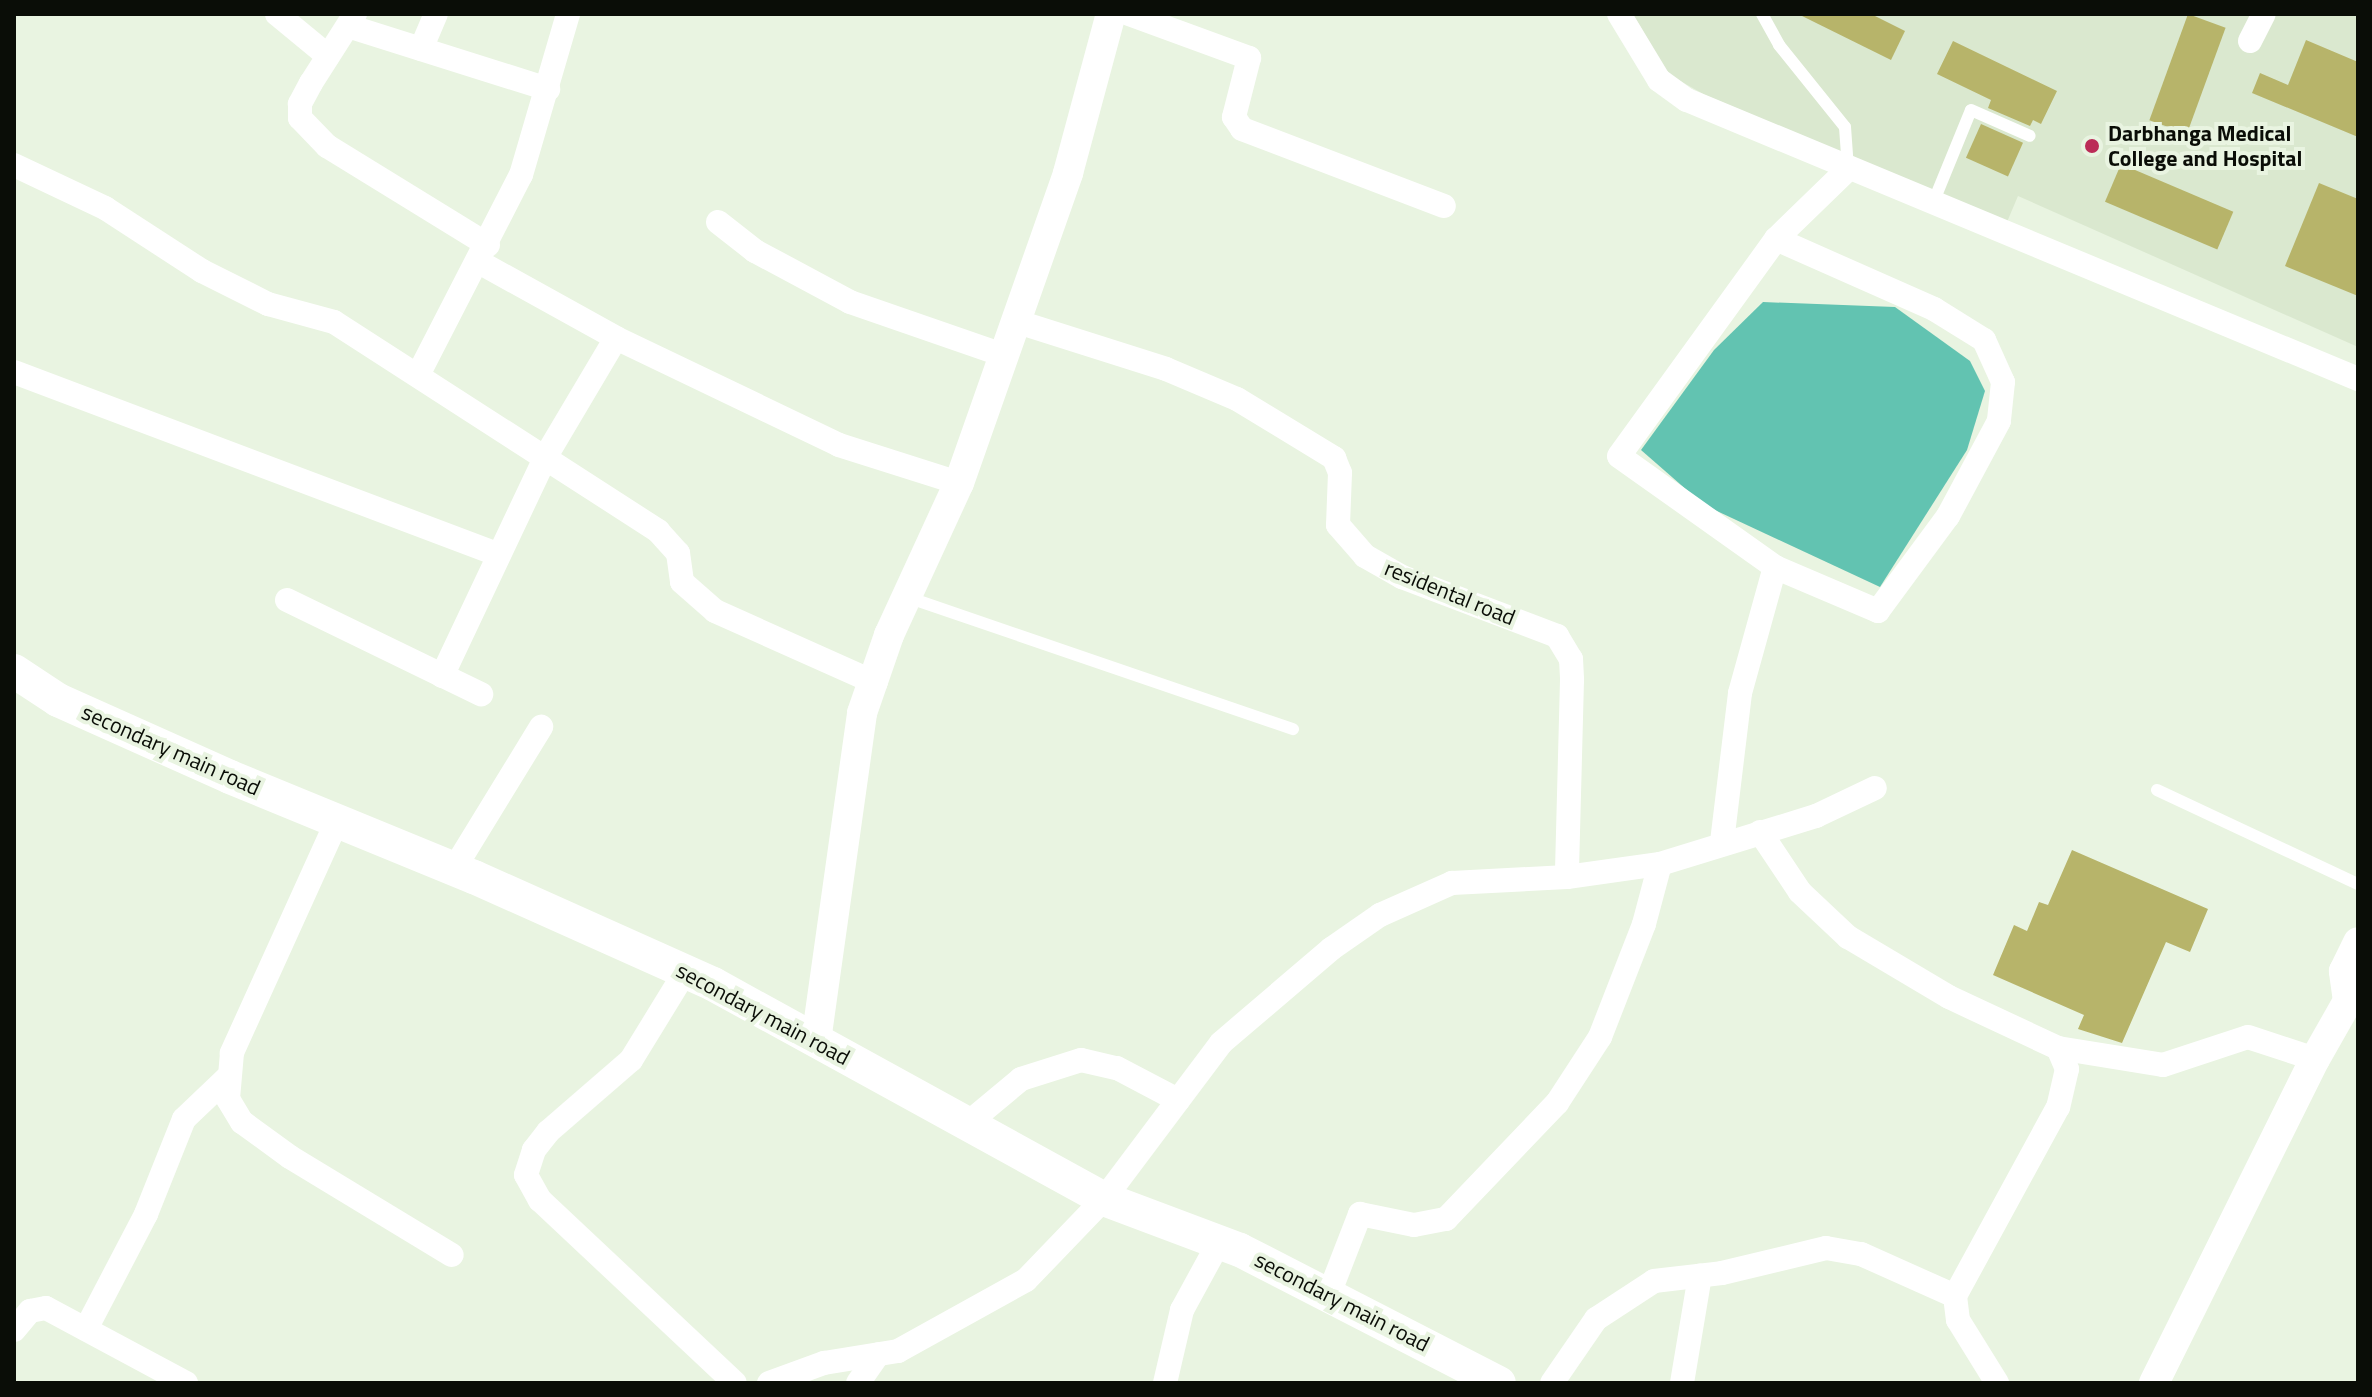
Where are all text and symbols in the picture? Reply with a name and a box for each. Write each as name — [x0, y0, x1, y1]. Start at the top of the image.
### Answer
place label: Darbhanga Medical College and Hospital — [2108, 120, 2302, 172]
marker: Darbhanga Medical College and Hospital — [2083, 137, 2101, 155]
street label: residental road — [1381, 555, 1519, 631]
street label: secondary main road — [78, 699, 264, 801]
street label: secondary main road — [672, 957, 854, 1071]
street label: secondary main road — [1250, 1247, 1434, 1357]

